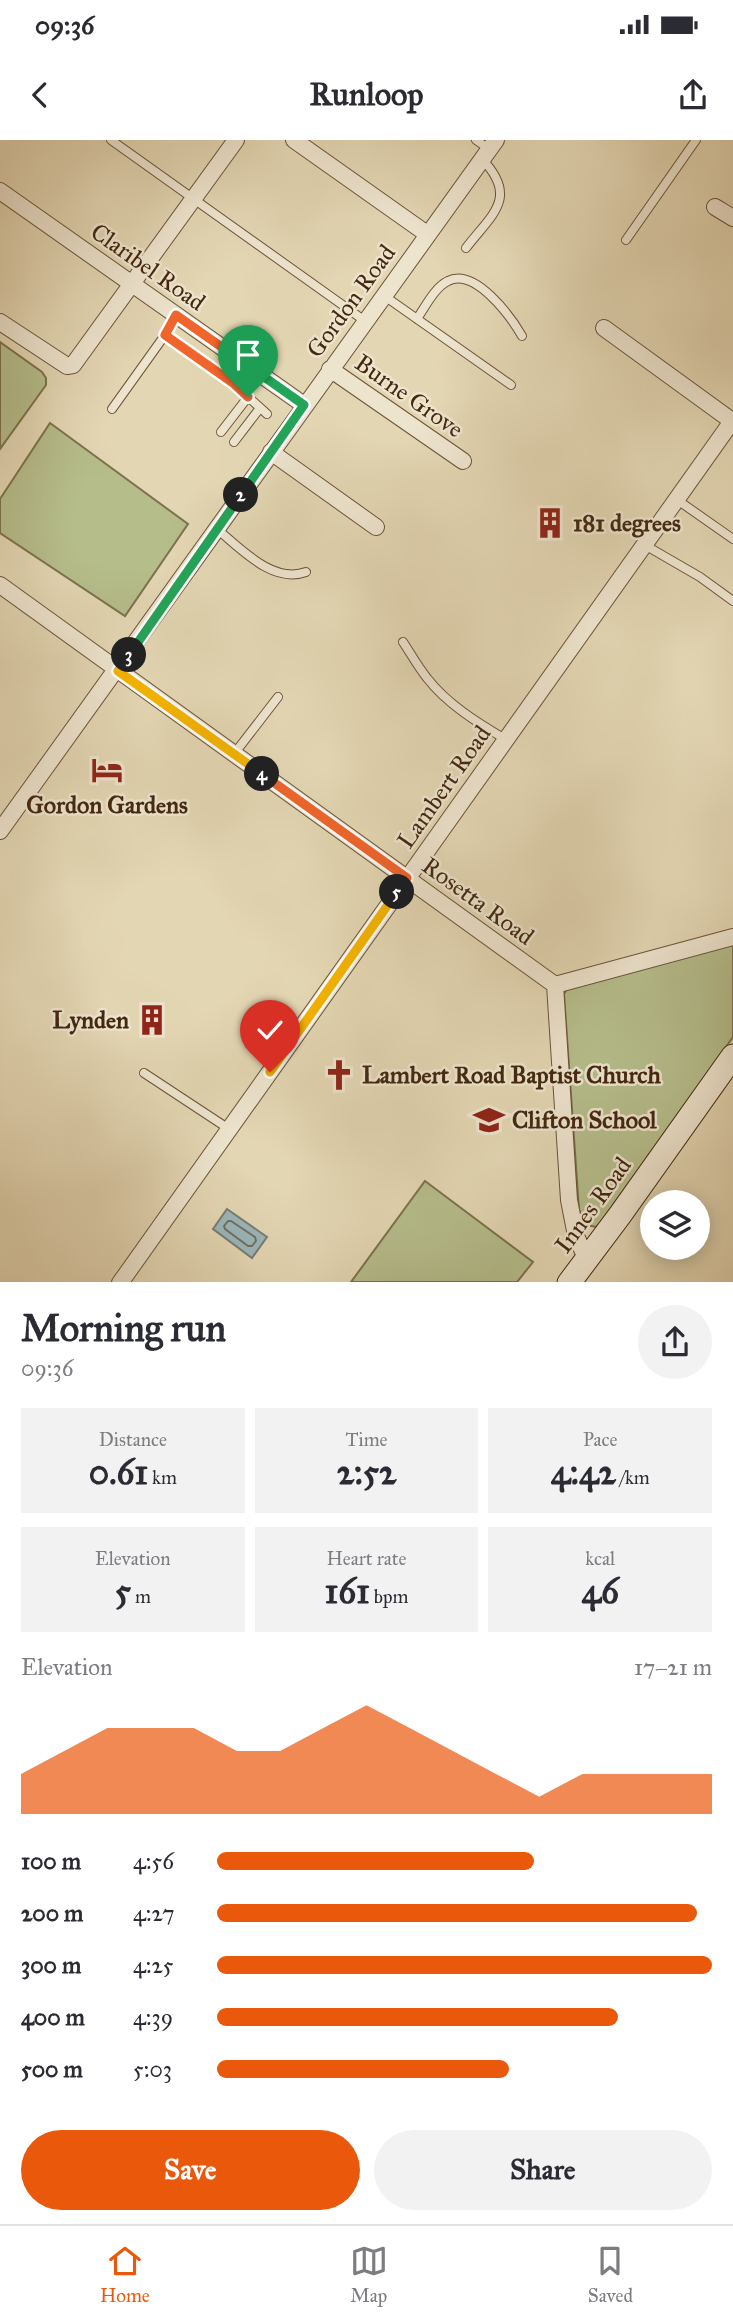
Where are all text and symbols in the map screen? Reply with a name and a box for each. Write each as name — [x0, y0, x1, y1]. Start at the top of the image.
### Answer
text: 09:36 — [35, 9, 94, 41]
text: Runloop — [310, 75, 423, 114]
icon: back — [21, 76, 59, 114]
icon: share — [674, 76, 712, 114]
street label: Claribel Road — [85, 217, 211, 317]
street label: Gordon Road — [300, 239, 402, 363]
pin — [218, 325, 278, 397]
icon: arrive — [229, 336, 267, 374]
street label: Burne Grove — [349, 348, 469, 444]
pin: 2 — [224, 478, 258, 512]
text: 2 — [236, 483, 245, 506]
building icon: 181 degrees — [533, 506, 567, 540]
place label: 181 degrees — [573, 508, 681, 538]
pin: 3 — [111, 638, 146, 672]
text: 3 — [125, 643, 132, 666]
street label: Lambert Road — [391, 720, 497, 854]
hotel icon: Gordon Gardens — [90, 753, 124, 787]
pin: 4 — [244, 756, 280, 792]
text: 4 — [256, 762, 267, 785]
place label: Gordon Gardens — [26, 790, 188, 820]
street label: Rosetta Road — [416, 850, 540, 952]
pin: 5 — [380, 874, 414, 910]
text: 5 — [392, 880, 401, 903]
pin — [240, 1000, 300, 1072]
building icon: Lynden — [135, 1003, 169, 1037]
place label: Lynden — [52, 1005, 129, 1035]
icon: check — [251, 1011, 289, 1049]
church icon: Lambert Road Baptist Church — [322, 1058, 356, 1092]
place label: Lambert Road Baptist Church — [362, 1060, 661, 1090]
school or university icon: Clifton School — [472, 1103, 506, 1137]
place label: Clifton School — [512, 1105, 657, 1135]
street label: Innes Road — [548, 1151, 638, 1259]
map controls — [640, 1190, 710, 1260]
button: layers — [640, 1190, 710, 1260]
text: Morning run — [21, 1305, 226, 1351]
button: share — [638, 1305, 712, 1379]
text: 09:36 — [21, 1354, 74, 1382]
text: Distance — [99, 1428, 167, 1451]
text: Time — [345, 1428, 388, 1451]
text: Pace — [583, 1428, 617, 1451]
text: 0.61 — [89, 1451, 148, 1494]
text: 2:52 — [337, 1451, 396, 1494]
text: 4:42 — [551, 1451, 616, 1494]
text: km — [148, 1466, 177, 1489]
text: /km — [616, 1466, 650, 1489]
text: Elevation — [95, 1547, 171, 1570]
text: Heart rate — [327, 1547, 406, 1570]
text: kcal — [585, 1547, 615, 1570]
text: 5 — [115, 1570, 131, 1613]
text: 161 — [324, 1570, 370, 1613]
text: 46 — [581, 1570, 619, 1613]
text: m — [131, 1585, 151, 1608]
text: bpm — [370, 1585, 409, 1608]
text: Elevation — [21, 1653, 112, 1681]
text: 17–21 m — [634, 1653, 712, 1681]
text: 100 m — [21, 1847, 81, 1875]
text: 4:56 — [133, 1847, 174, 1875]
text: 200 m — [21, 1899, 83, 1927]
text: 4:27 — [133, 1899, 175, 1927]
text: 300 m — [21, 1951, 81, 1979]
text: 4:25 — [133, 1951, 173, 1979]
text: 400 m — [21, 2003, 85, 2031]
text: 4:39 — [133, 2003, 173, 2031]
text: 500 m — [21, 2055, 83, 2083]
text: 5:03 — [133, 2055, 172, 2083]
button: Save — [21, 2130, 360, 2210]
button: Share — [374, 2130, 712, 2210]
tab: Home — [100, 2242, 150, 2307]
tab: Map — [350, 2242, 388, 2307]
tab: Saved — [588, 2242, 633, 2307]

